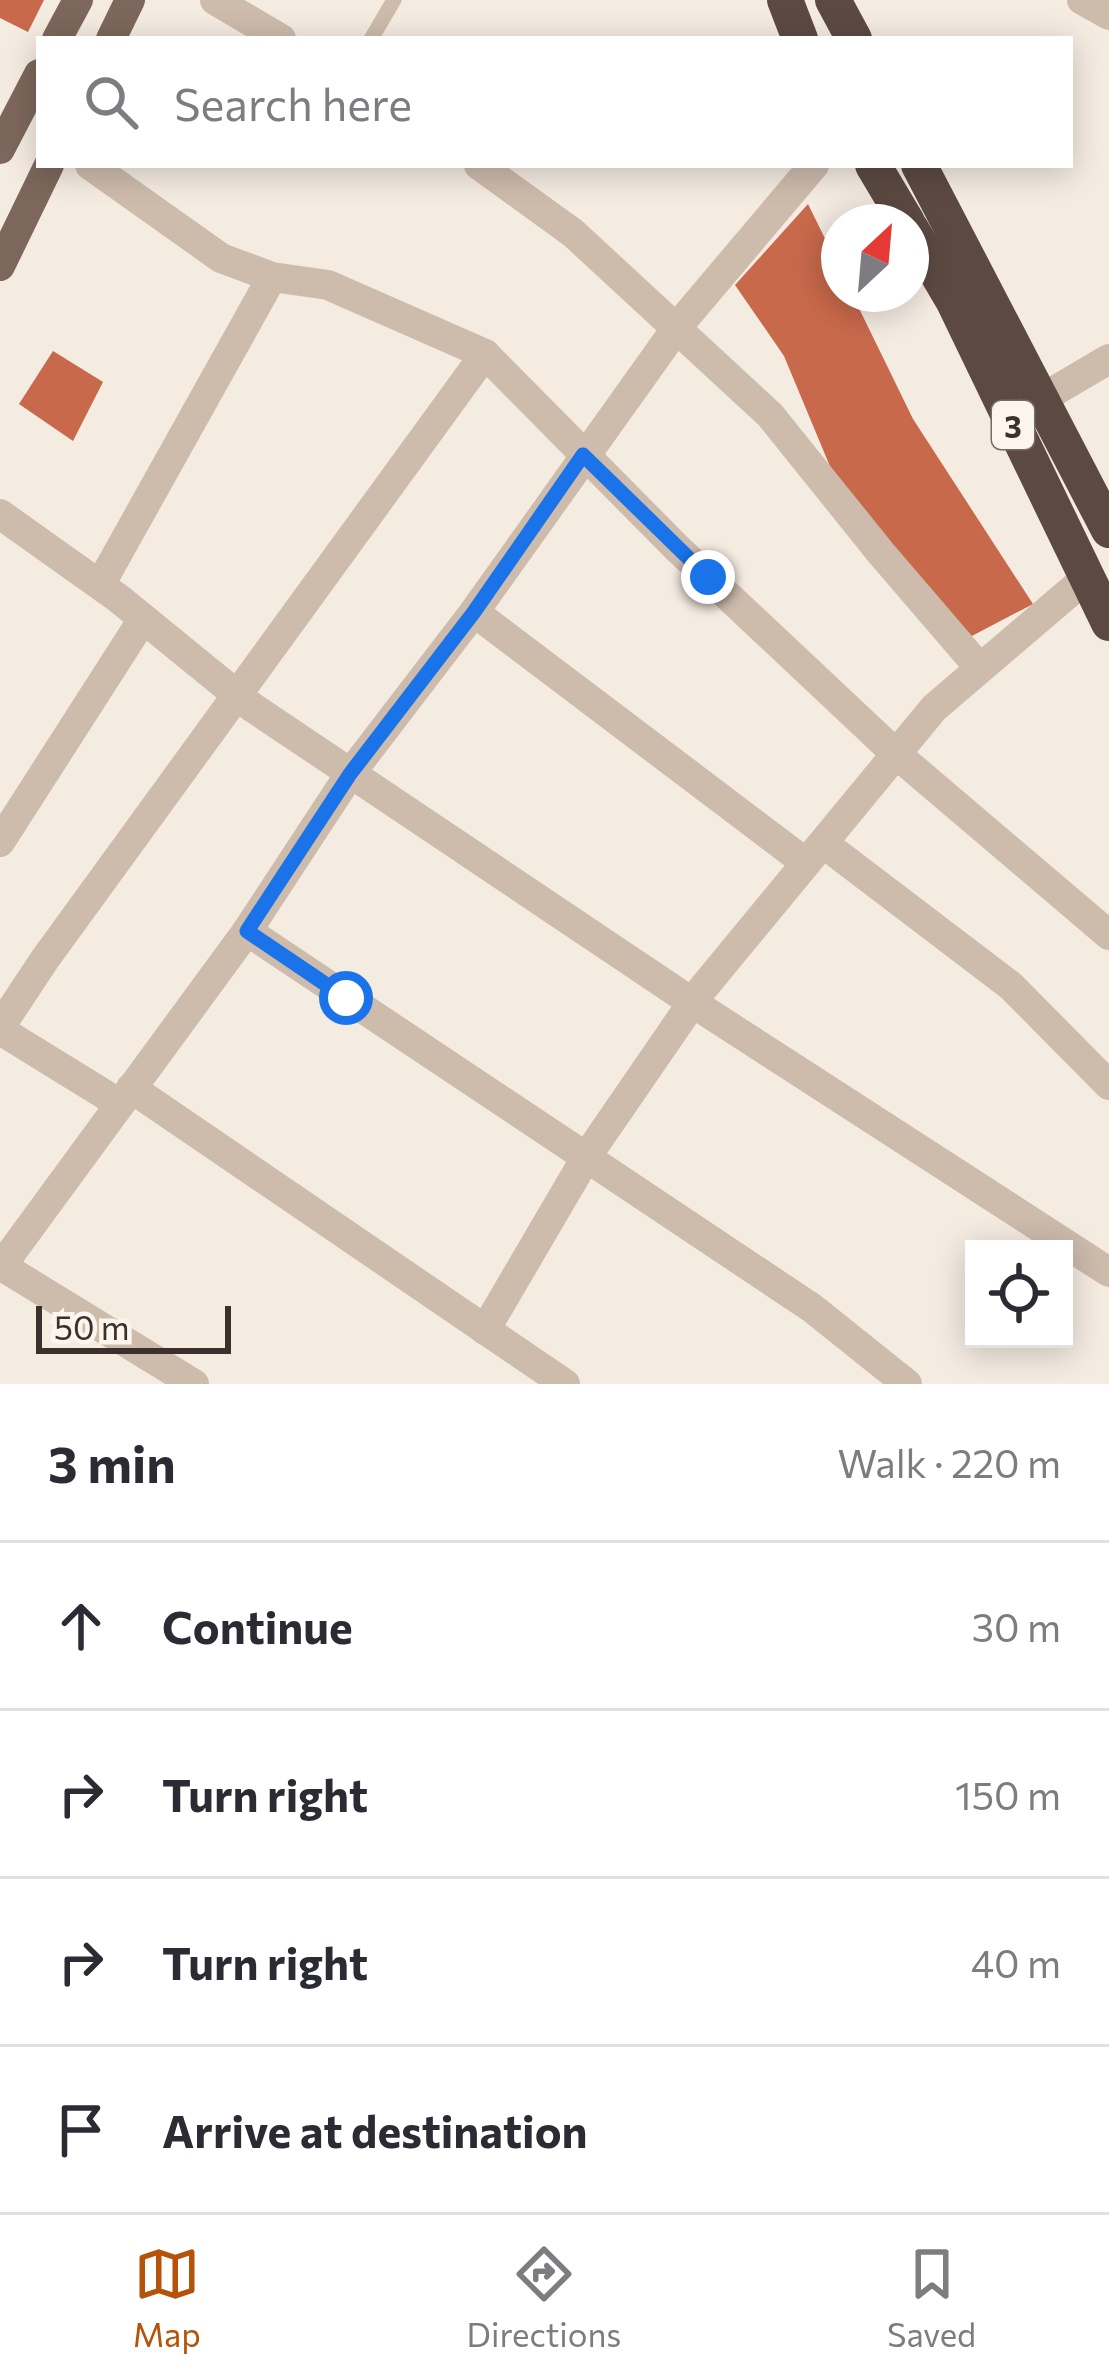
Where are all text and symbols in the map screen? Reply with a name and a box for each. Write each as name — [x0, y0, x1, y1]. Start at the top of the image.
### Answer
search box — [36, 36, 1073, 168]
icon: search — [78, 69, 144, 135]
text: Search here — [174, 75, 412, 130]
north arrow — [821, 204, 929, 312]
road number: 3 — [992, 401, 1034, 449]
route end — [681, 550, 735, 604]
route start — [319, 971, 373, 1025]
map controls — [965, 1240, 1073, 1348]
button: locate — [965, 1240, 1073, 1348]
scale bar — [36, 1300, 231, 1353]
text: 50 m — [54, 1306, 130, 1347]
text: 3 min — [48, 1431, 176, 1494]
text: Walk · 220 m — [838, 1438, 1061, 1486]
icon: ahead — [48, 1593, 114, 1659]
text: Continue — [162, 1598, 353, 1653]
text: 30 m — [972, 1602, 1061, 1650]
icon: right — [48, 1761, 114, 1827]
text: Turn right — [162, 1766, 368, 1821]
text: 150 m — [955, 1770, 1061, 1818]
icon: right — [48, 1929, 114, 1995]
text: Turn right — [162, 1934, 368, 1989]
text: 40 m — [971, 1938, 1061, 1986]
icon: arrive — [48, 2097, 114, 2163]
text: Arrive at destination — [162, 2102, 588, 2157]
tab: Map — [133, 2241, 201, 2354]
tab: Directions — [467, 2241, 621, 2354]
tab: Saved — [887, 2241, 976, 2354]

